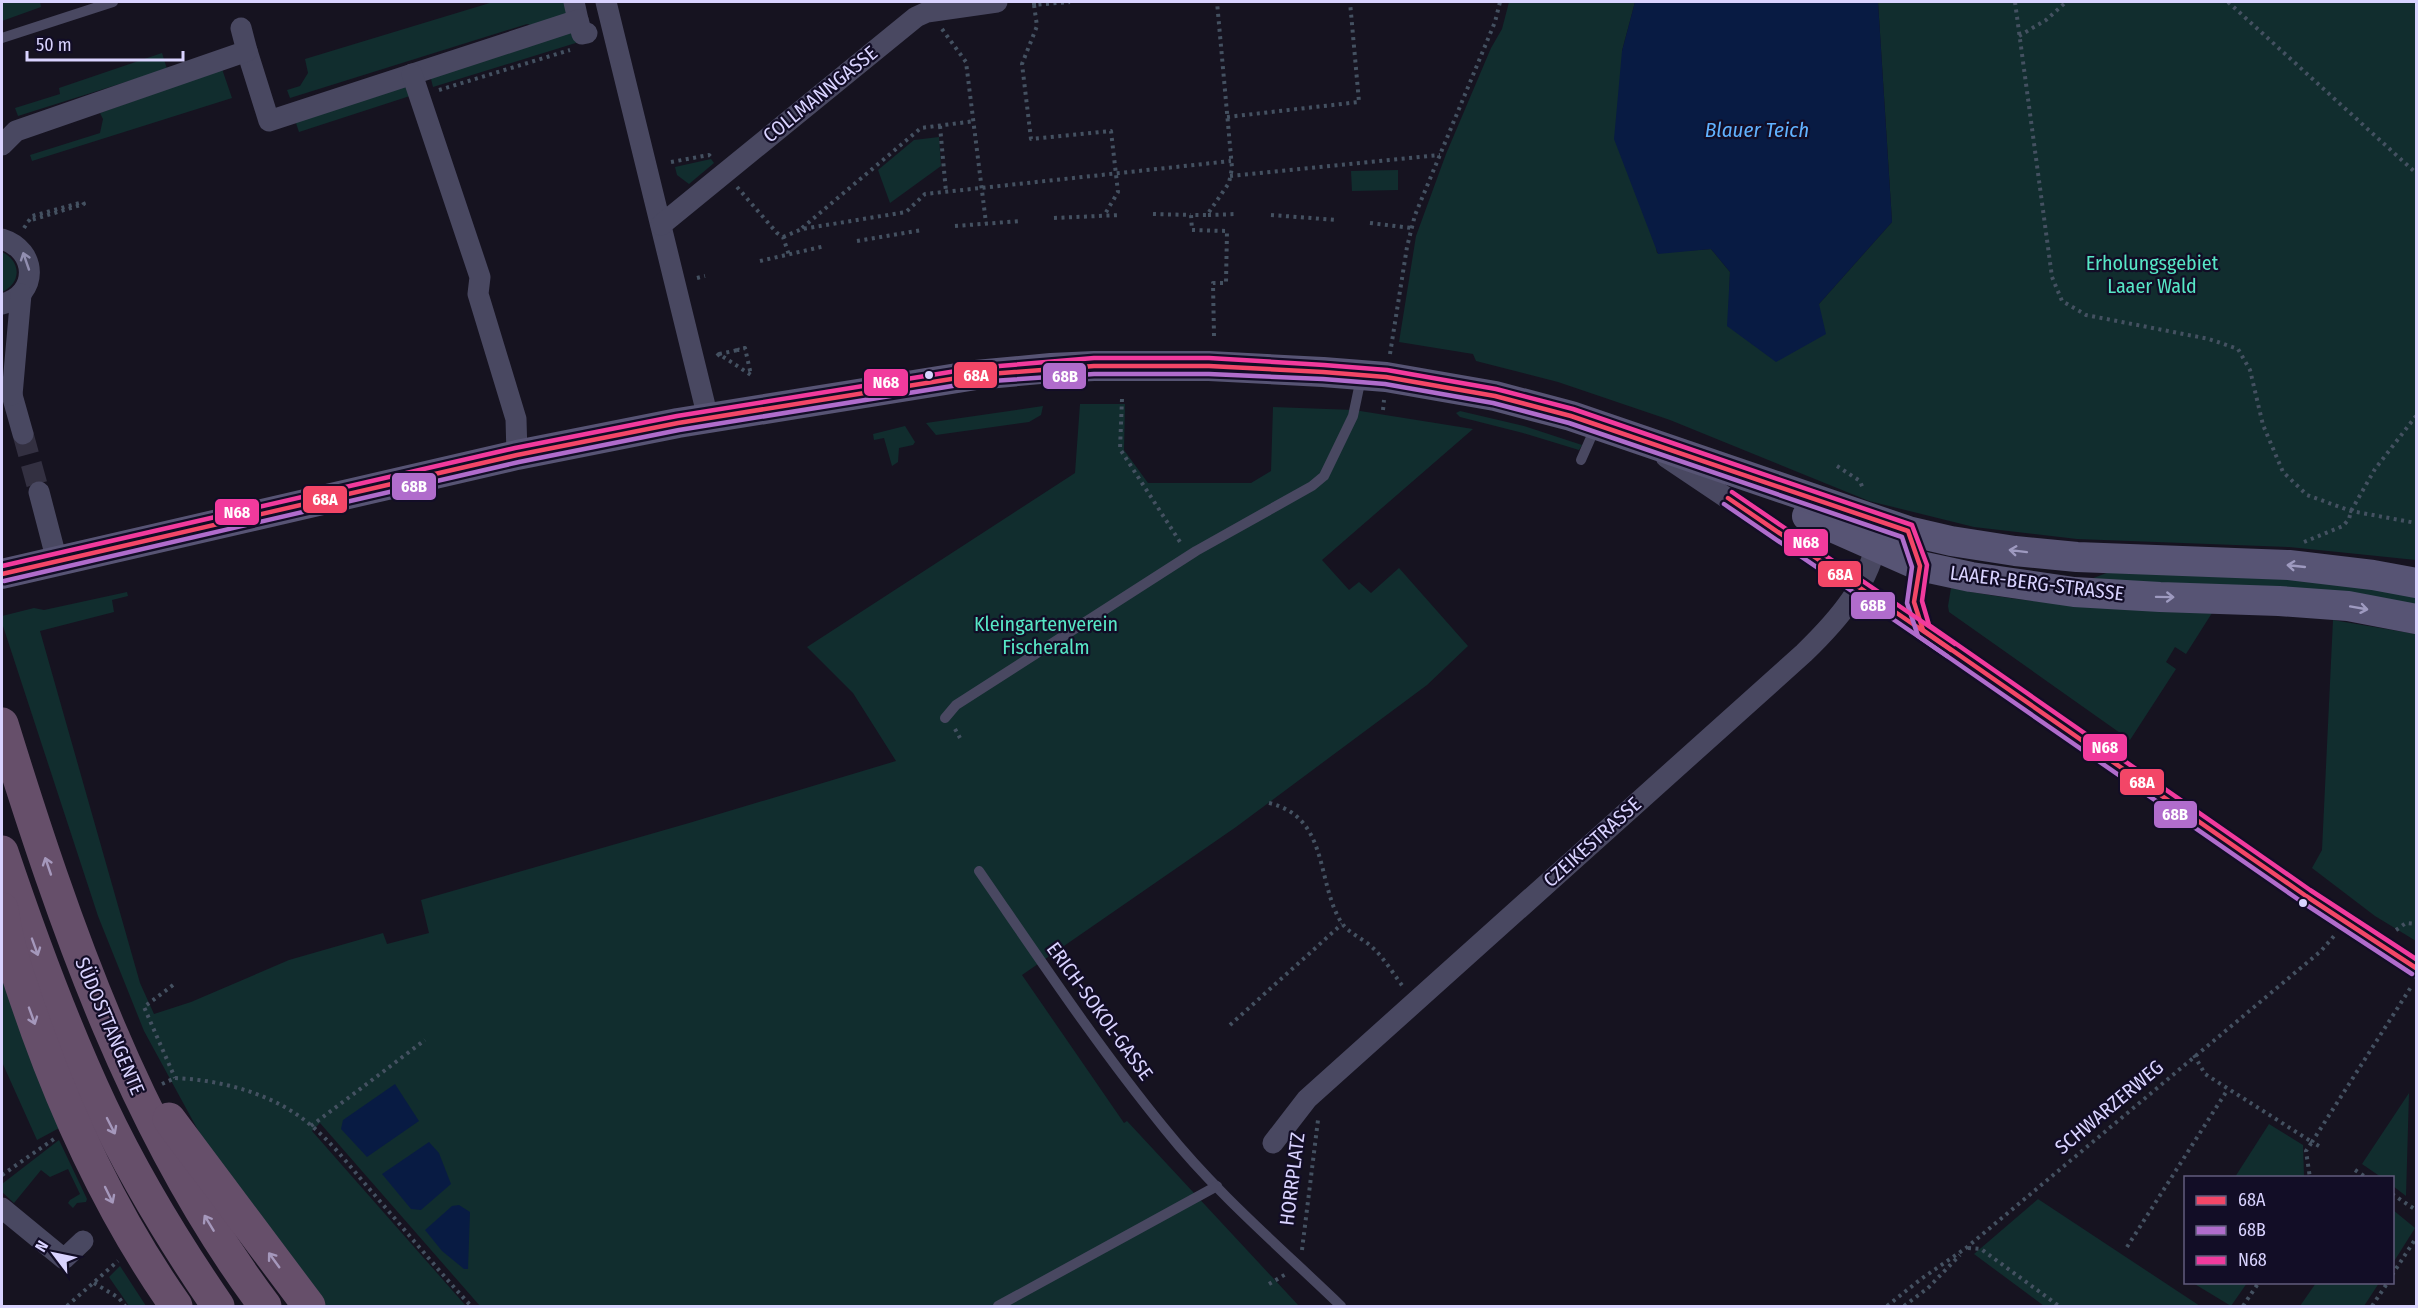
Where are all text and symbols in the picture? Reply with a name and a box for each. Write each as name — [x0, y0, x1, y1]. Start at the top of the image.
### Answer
scale bar — [27, 24, 183, 62]
text: 50 m — [36, 34, 72, 56]
street label: COLLMANNGASSE — [758, 41, 882, 147]
water label: Blauer Teich — [1705, 117, 1809, 143]
park label: Erholungsgebiet Laaer Wald — [2086, 251, 2219, 298]
one-way arrow — [20, 253, 31, 271]
line badge: 68A — [953, 361, 998, 389]
line badge: 68B — [1042, 362, 1087, 390]
text: 68A — [963, 366, 989, 385]
text: 68B — [1052, 367, 1078, 386]
line badge: N68 — [863, 368, 909, 397]
unlabelled marker — [923, 369, 935, 381]
text: N68 — [873, 373, 900, 392]
line badge: 68B — [391, 472, 437, 501]
text: 68B — [401, 477, 427, 496]
line badge: 68A — [302, 485, 348, 514]
text: 68A — [312, 490, 338, 509]
line badge: N68 — [214, 498, 260, 526]
text: N68 — [224, 503, 251, 522]
line badge: N68 — [1783, 528, 1829, 557]
text: N68 — [1793, 533, 1820, 552]
one-way arrow — [2009, 546, 2029, 557]
line badge: 68A — [1817, 560, 1862, 588]
street label: LAAER-BERG-STRASSE — [1949, 560, 2125, 606]
one-way arrow — [2287, 560, 2307, 571]
text: 68A — [1827, 565, 1853, 584]
line badge: 68B — [1850, 591, 1896, 620]
one-way arrow — [2154, 592, 2174, 603]
text: 68B — [1860, 596, 1886, 615]
one-way arrow — [2349, 603, 2369, 614]
park label: Kleingartenverein Fischeralm — [974, 612, 1118, 659]
line badge: N68 — [2082, 733, 2128, 762]
text: N68 — [2092, 738, 2119, 757]
line badge: 68A — [2119, 768, 2165, 796]
text: 68A — [2129, 773, 2155, 792]
street label: CZEIKESTRASSE — [1538, 792, 1646, 892]
line badge: 68B — [2153, 800, 2198, 829]
text: 68B — [2162, 805, 2188, 824]
one-way arrow — [42, 857, 53, 876]
unlabelled marker — [2297, 897, 2309, 909]
one-way arrow — [30, 937, 41, 955]
street label: ERICH-SOKOL-GASSE — [1042, 937, 1158, 1085]
street label: SÜDOSTTANGENTE — [70, 954, 150, 1098]
one-way arrow — [27, 1007, 38, 1025]
street label: SCHWARZERWEG — [2050, 1055, 2168, 1159]
one-way arrow — [105, 1117, 117, 1134]
street label: HORRPLATZ — [1274, 1131, 1310, 1227]
legend — [2184, 1176, 2394, 1284]
one-way arrow — [104, 1186, 115, 1204]
text: 68A — [2238, 1189, 2266, 1211]
one-way arrow — [203, 1215, 215, 1232]
text: 68B — [2238, 1219, 2266, 1241]
north arrow — [24, 1224, 84, 1284]
text: N — [31, 1237, 52, 1255]
text: N68 — [2238, 1249, 2267, 1271]
one-way arrow — [267, 1252, 280, 1268]

